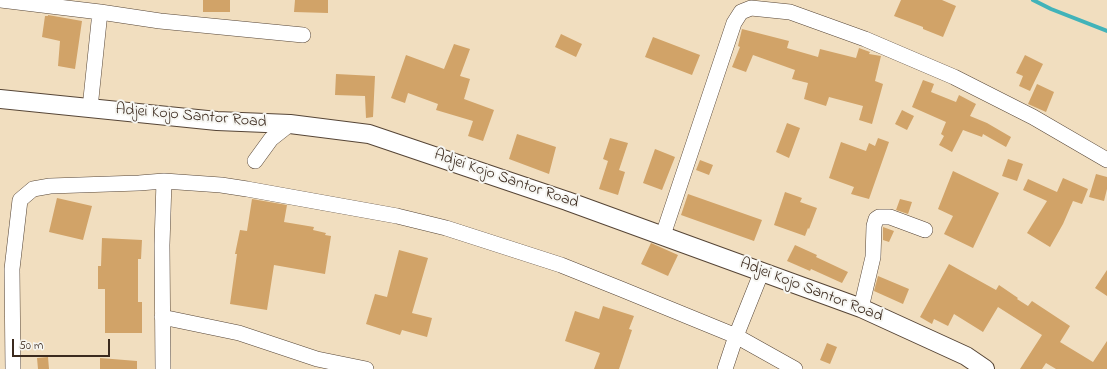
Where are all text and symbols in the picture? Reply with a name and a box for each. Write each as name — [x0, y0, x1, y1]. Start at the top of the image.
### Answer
street label: Adjei Kojo Santor Road — [115, 101, 267, 133]
street label: Adjei Kojo Santor Road — [431, 146, 581, 214]
street label: Adjei Kojo Santor Road — [737, 255, 885, 327]
scale bar — [14, 331, 112, 357]
text: 50 m — [19, 337, 43, 355]

